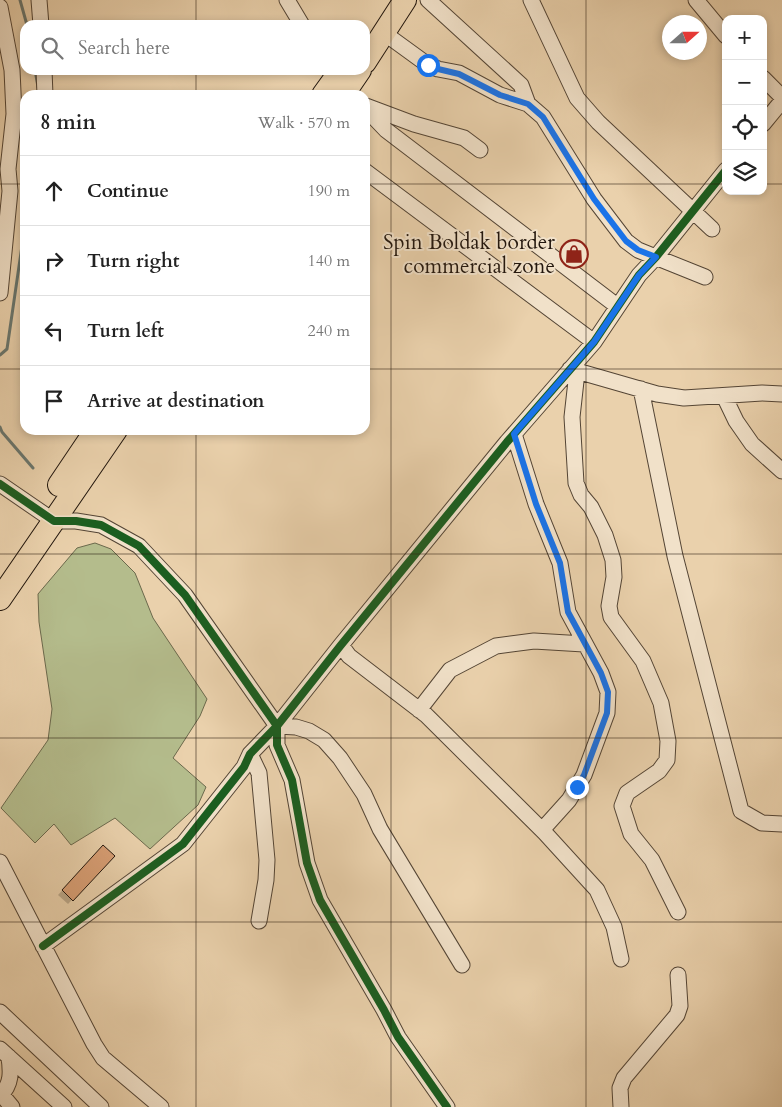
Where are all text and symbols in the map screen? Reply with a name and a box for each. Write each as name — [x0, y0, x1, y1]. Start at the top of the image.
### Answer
north arrow — [662, 15, 707, 60]
map controls — [722, 15, 767, 195]
button: + — [722, 15, 767, 60]
search box — [20, 20, 370, 75]
icon: search — [38, 34, 66, 62]
text: Search here — [78, 35, 170, 61]
route start — [417, 54, 440, 77]
button: − — [722, 60, 767, 105]
button: locate — [722, 105, 767, 150]
text: 8 min — [40, 108, 96, 137]
text: Walk · 570 m — [258, 112, 350, 134]
button: layers — [722, 150, 767, 195]
icon: ahead — [40, 177, 68, 205]
text: Continue — [87, 178, 169, 204]
text: 190 m — [308, 180, 350, 202]
place label: Spin Boldak border commercial zone — [383, 228, 555, 281]
shop icon: Spin Boldak border commercial zone — [559, 239, 589, 269]
icon: right — [40, 247, 68, 275]
text: Turn right — [87, 248, 179, 274]
text: 140 m — [308, 250, 350, 272]
icon: left — [40, 317, 68, 345]
text: Turn left — [87, 318, 164, 344]
text: 240 m — [308, 320, 350, 342]
icon: arrive — [40, 387, 68, 415]
text: Arrive at destination — [87, 388, 264, 414]
route end — [566, 776, 589, 799]

